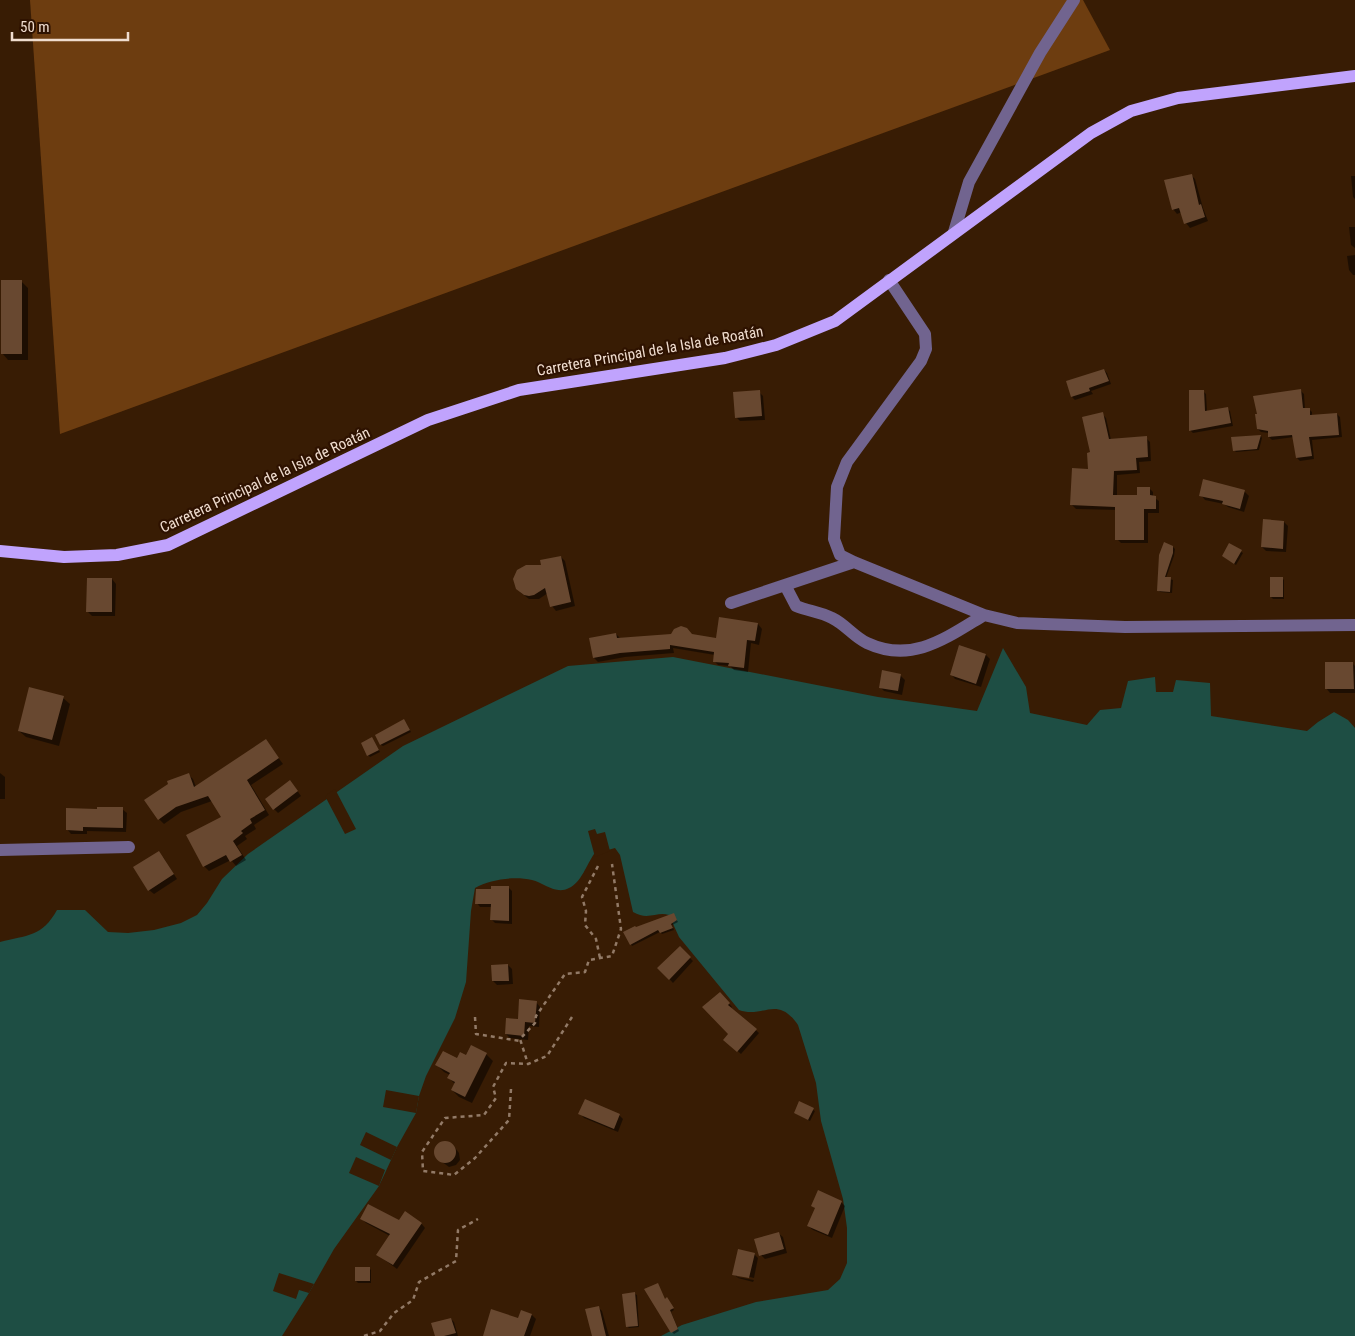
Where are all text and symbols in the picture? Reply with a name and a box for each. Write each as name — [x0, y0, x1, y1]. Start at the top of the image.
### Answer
scale bar — [12, 10, 129, 42]
text: 50 m — [20, 18, 50, 36]
street label: Carretera Principal de la Isla de Roatán — [535, 322, 765, 380]
street label: Carretera Principal de la Isla de Roatán — [157, 423, 373, 537]

